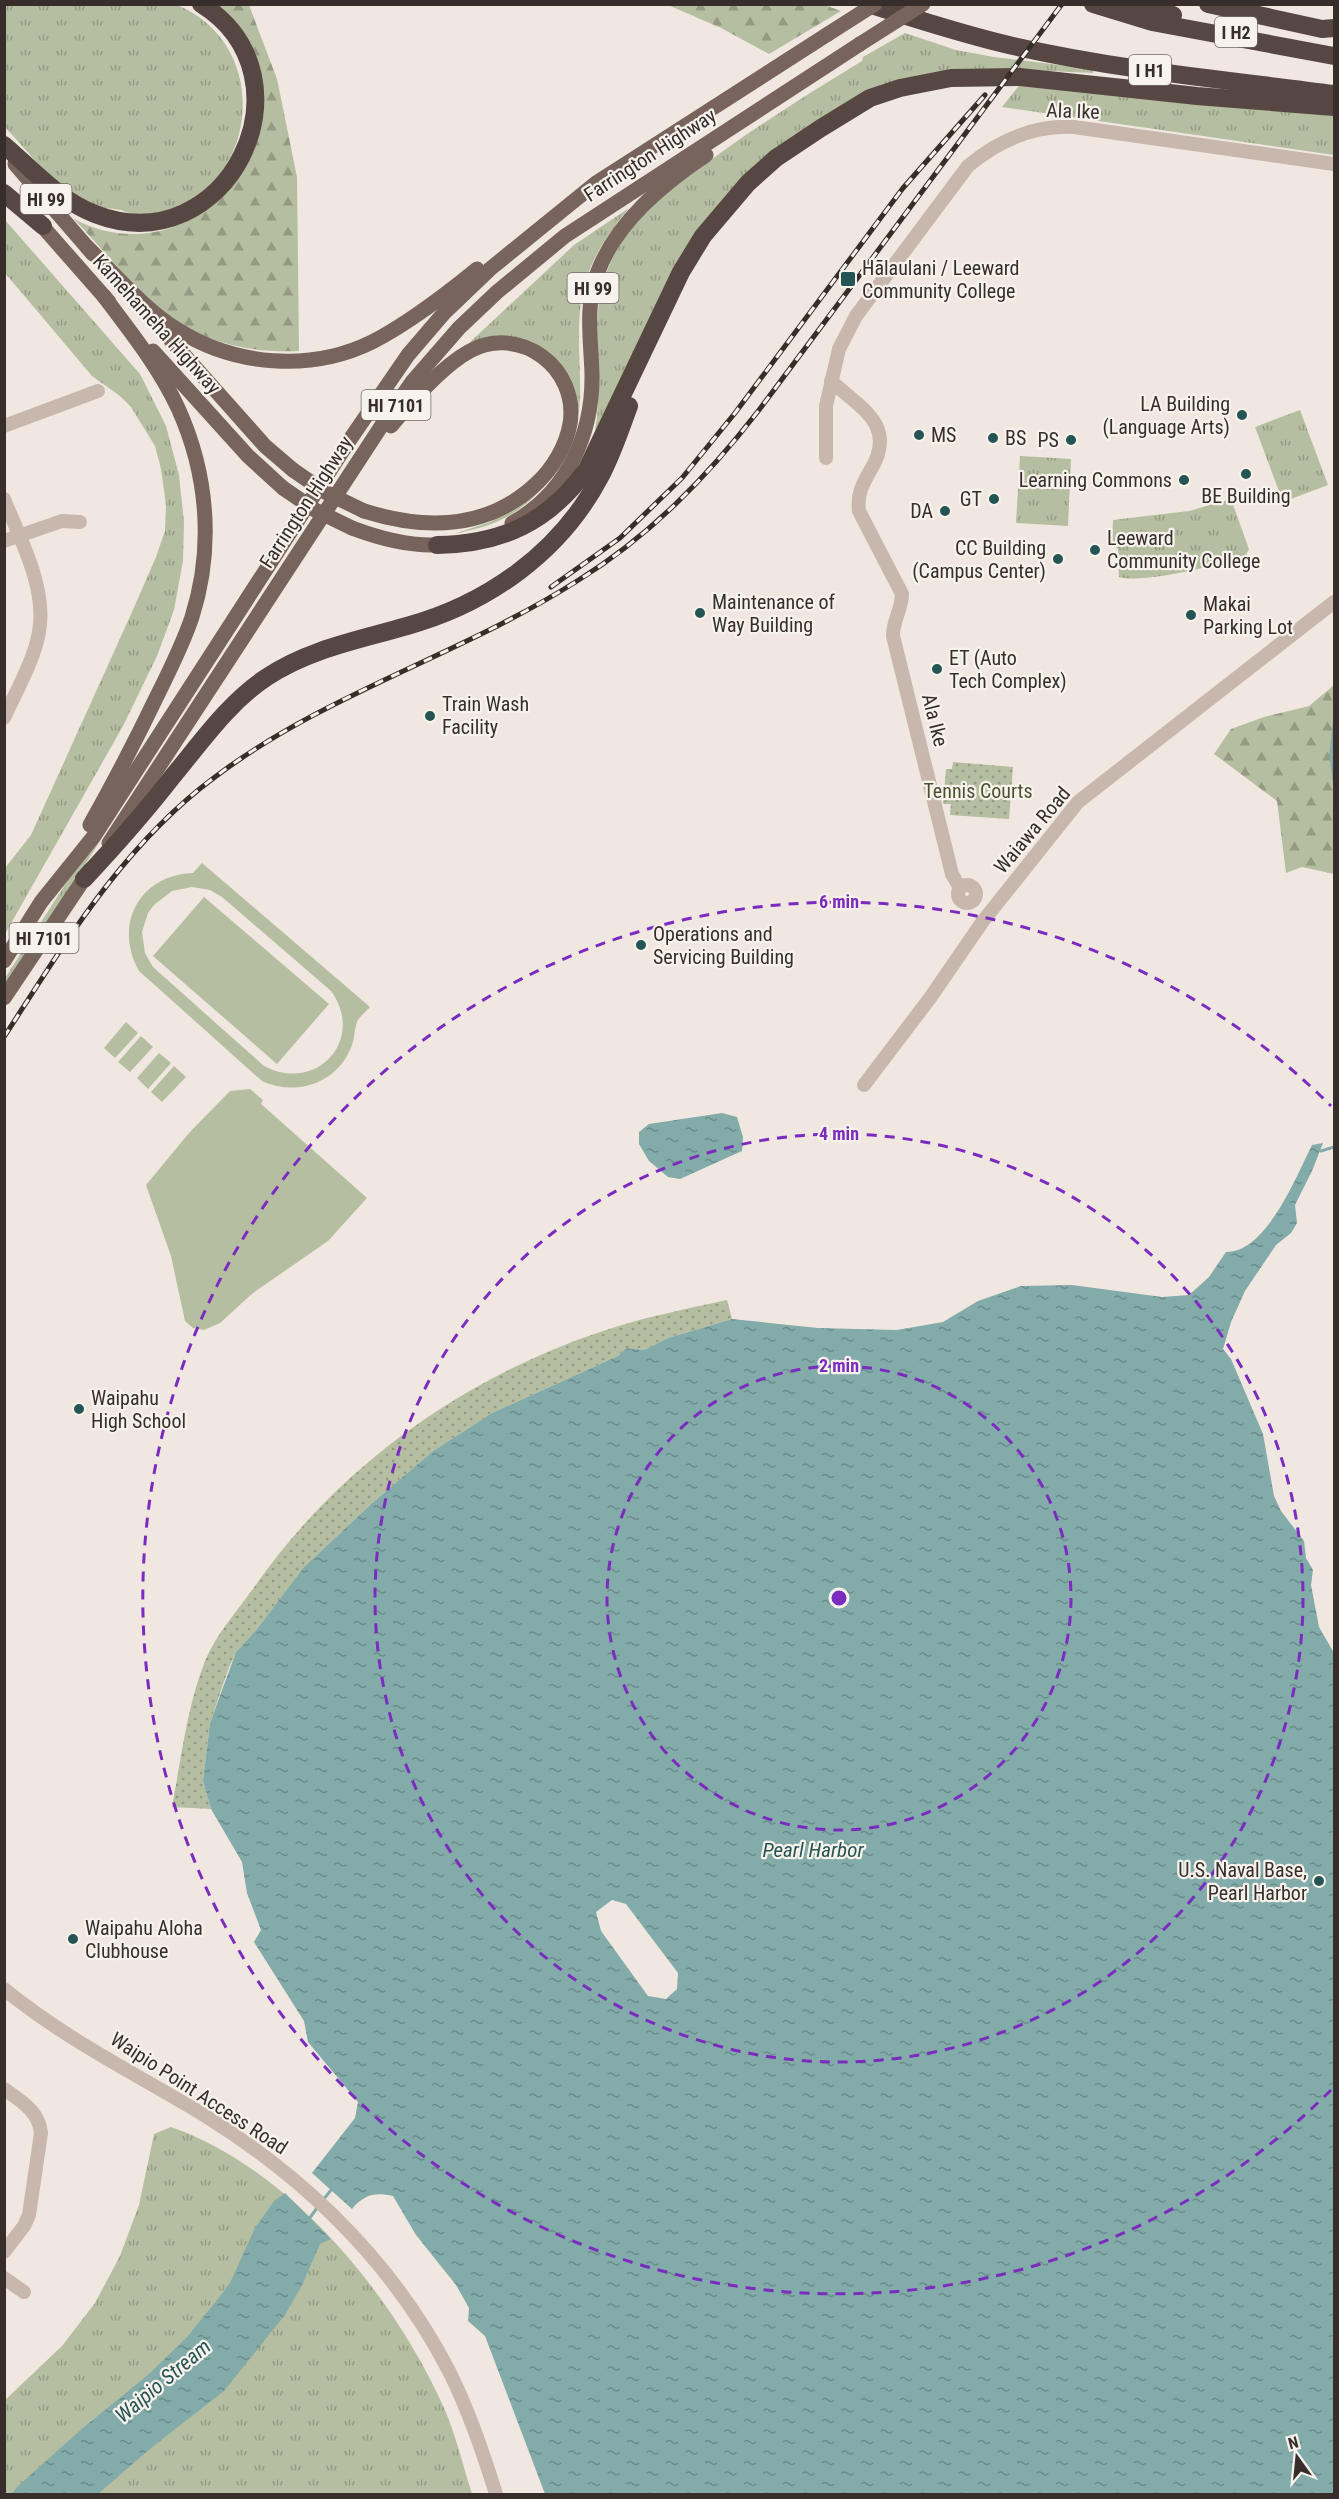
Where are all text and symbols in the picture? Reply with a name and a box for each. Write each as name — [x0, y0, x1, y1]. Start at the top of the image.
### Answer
road number: I H2 — [1215, 17, 1257, 47]
road number: I H1 — [1129, 55, 1171, 85]
street label: Ala Ike — [1046, 98, 1100, 124]
street label: Farrington Highway — [580, 103, 720, 207]
road number: HI 99 — [20, 184, 72, 214]
street label: Kamehameha Highway — [88, 249, 226, 399]
place label: Hālaulani / Leeward Community College — [862, 256, 1020, 303]
marker: Hālaulani / Leeward Community College — [839, 270, 857, 288]
road number: HI 99 — [568, 273, 618, 303]
road number: HI 7101 — [362, 390, 430, 420]
place label: LA Building (Language Arts) — [1102, 392, 1230, 439]
marker: LA Building (Language Arts) — [1235, 408, 1249, 422]
place label: MS — [931, 423, 956, 447]
place label: BS — [1005, 426, 1026, 450]
marker: MS — [912, 428, 926, 442]
place label: PS — [1038, 428, 1059, 452]
marker: BS — [986, 431, 1000, 445]
street label: Farrington Highway — [254, 432, 358, 572]
marker: PS — [1064, 433, 1078, 447]
marker: BE Building — [1239, 467, 1253, 481]
place label: Learning Commons — [1019, 468, 1172, 492]
marker: Learning Commons — [1177, 473, 1191, 487]
place label: BE Building — [1201, 484, 1291, 508]
place label: GT — [960, 487, 982, 511]
marker: GT — [987, 492, 1001, 506]
place label: DA — [910, 499, 933, 523]
marker: DA — [938, 504, 952, 518]
place label: Leeward Community College — [1107, 526, 1260, 573]
place label: CC Building (Campus Center) — [912, 536, 1046, 583]
marker: Leeward Community College — [1088, 543, 1102, 557]
marker: CC Building (Campus Center) — [1051, 552, 1065, 566]
place label: Maintenance of Way Building — [712, 590, 835, 637]
place label: Makai Parking Lot — [1203, 592, 1293, 639]
marker: Maintenance of Way Building — [693, 606, 707, 620]
marker: Makai Parking Lot — [1184, 608, 1198, 622]
place label: ET (Auto Tech Complex) — [949, 646, 1067, 693]
marker: ET (Auto Tech Complex) — [930, 662, 944, 676]
street label: Ala Ike — [917, 691, 953, 749]
place label: Train Wash Facility — [442, 692, 529, 739]
marker: Train Wash Facility — [423, 709, 437, 723]
park label: Tennis Courts — [923, 779, 1033, 803]
street label: Waiawa Road — [989, 782, 1075, 878]
text: 6 min — [819, 891, 859, 912]
place label: Operations and Servicing Building — [653, 922, 794, 969]
road number: HI 7101 — [9, 923, 78, 953]
marker: Operations and Servicing Building — [634, 938, 648, 952]
text: 4 min — [819, 1123, 859, 1144]
text: 2 min — [819, 1355, 859, 1376]
place label: Waipahu High School — [91, 1386, 186, 1433]
marker: Waipahu High School — [72, 1402, 86, 1416]
centre of rings — [829, 1588, 849, 1608]
water label: Pearl Harbor — [762, 1838, 864, 1862]
place label: U.S. Naval Base, Pearl Harbor — [1178, 1858, 1307, 1905]
marker: U.S. Naval Base, Pearl Harbor — [1312, 1874, 1326, 1888]
place label: Waipahu Aloha Clubhouse — [85, 1916, 203, 1963]
marker: Waipahu Aloha Clubhouse — [66, 1932, 80, 1946]
street label: Waipio Point Access Road — [106, 2027, 292, 2159]
water label: Waipio Stream — [111, 2334, 215, 2428]
north arrow — [1267, 2427, 1327, 2487]
text: N — [1286, 2433, 1300, 2453]

